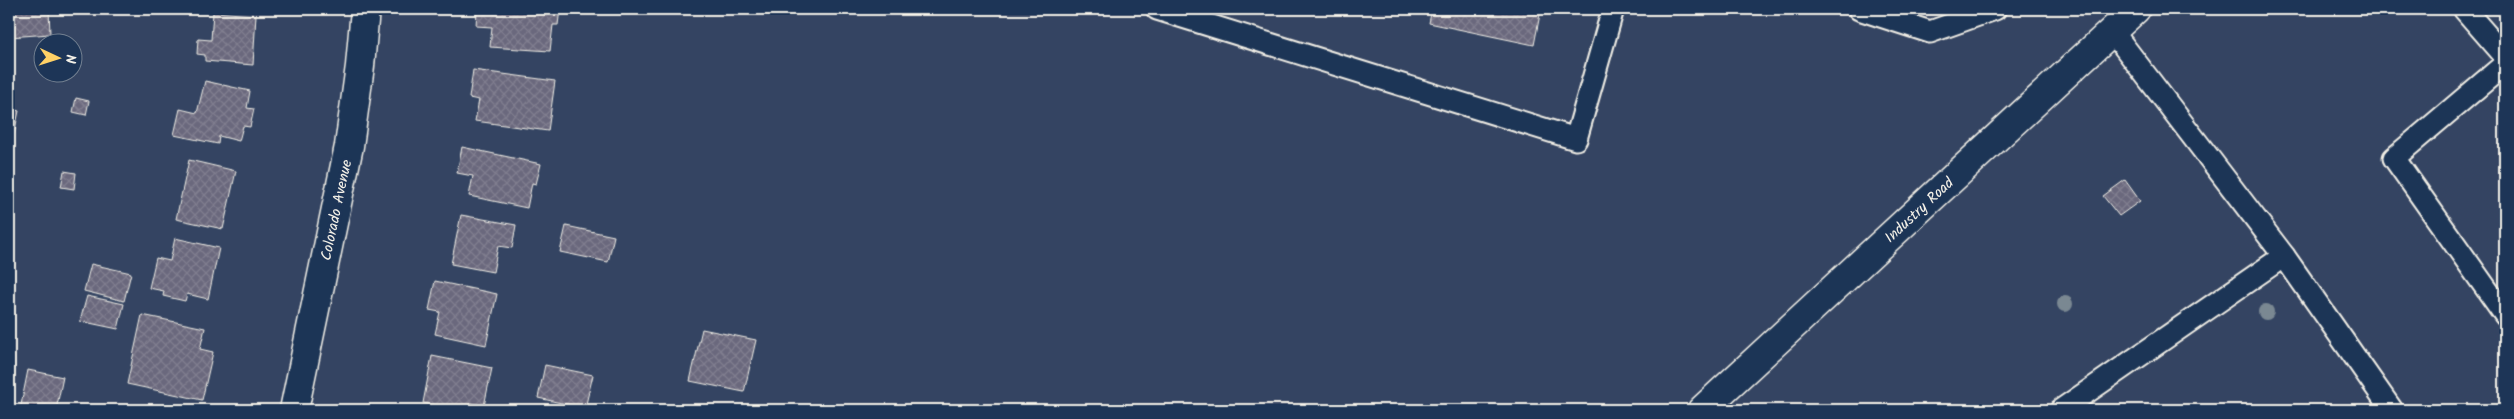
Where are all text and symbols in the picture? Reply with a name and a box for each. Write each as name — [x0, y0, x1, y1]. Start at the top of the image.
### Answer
north arrow — [32, 32, 82, 82]
text: N — [59, 54, 81, 64]
street label: Colorado Avenue — [315, 157, 359, 263]
street label: Industry Road — [1879, 172, 1960, 249]

